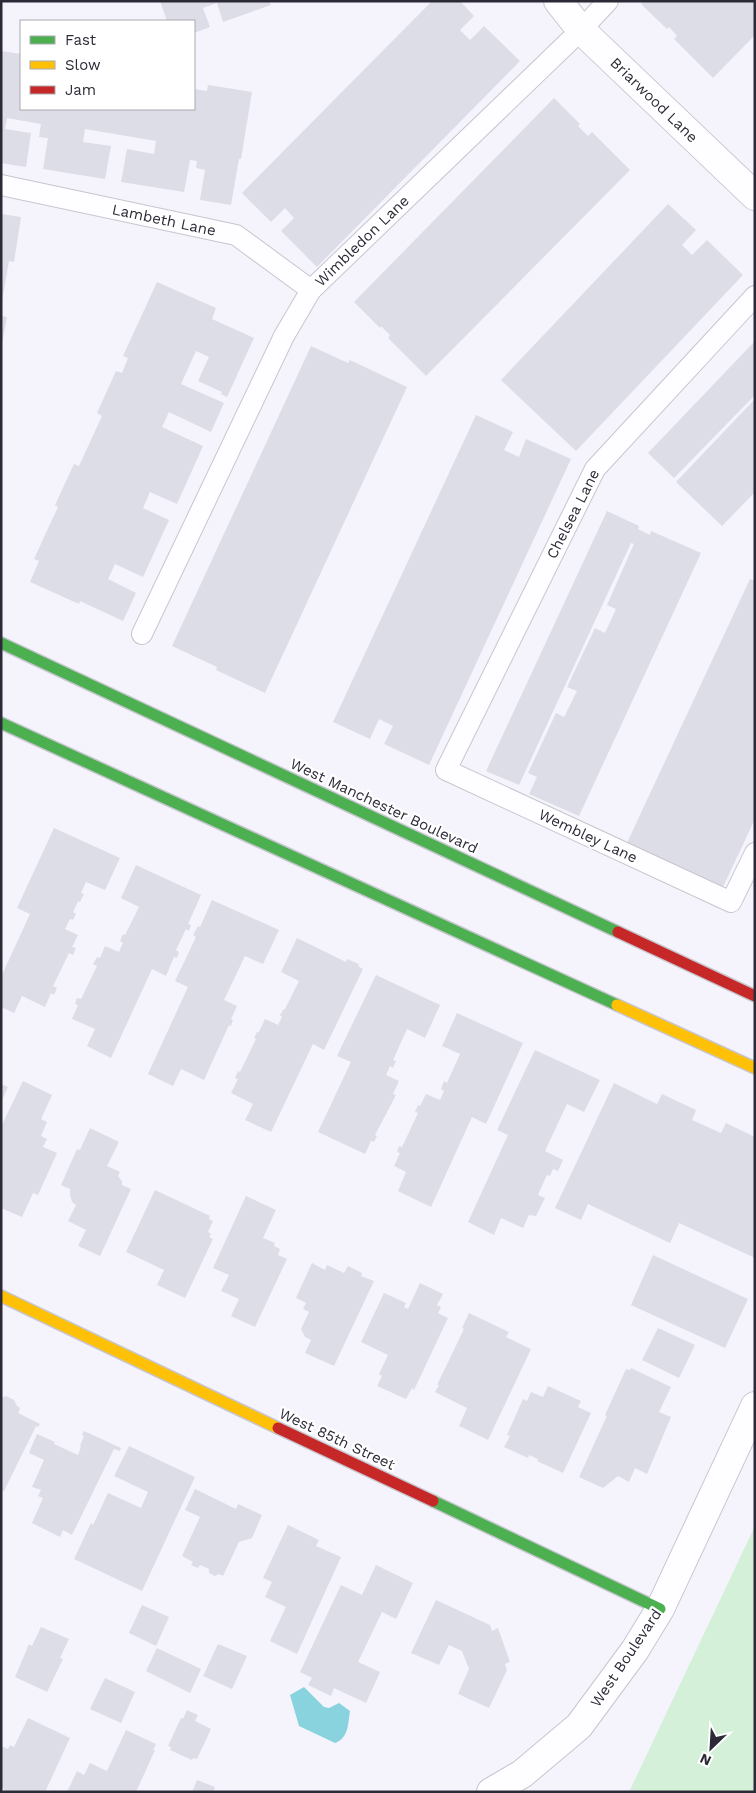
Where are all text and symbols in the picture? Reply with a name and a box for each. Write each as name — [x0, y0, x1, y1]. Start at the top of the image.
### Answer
legend — [20, 20, 195, 110]
text: Fast — [65, 31, 97, 49]
street label: Briarwood Lane — [606, 54, 702, 146]
text: Slow — [65, 56, 101, 74]
text: Jam — [65, 81, 96, 99]
street label: Wimbledon Lane — [311, 192, 413, 290]
street label: Lambeth Lane — [110, 200, 218, 240]
street label: Chelsea Lane — [543, 466, 603, 562]
street label: West Manchester Boulevard — [287, 755, 481, 857]
street label: Wembley Lane — [536, 805, 640, 867]
street label: West 85th Street — [276, 1404, 398, 1474]
street label: West Boulevard — [587, 1606, 665, 1710]
north arrow — [686, 1723, 736, 1773]
text: N — [697, 1750, 714, 1769]

